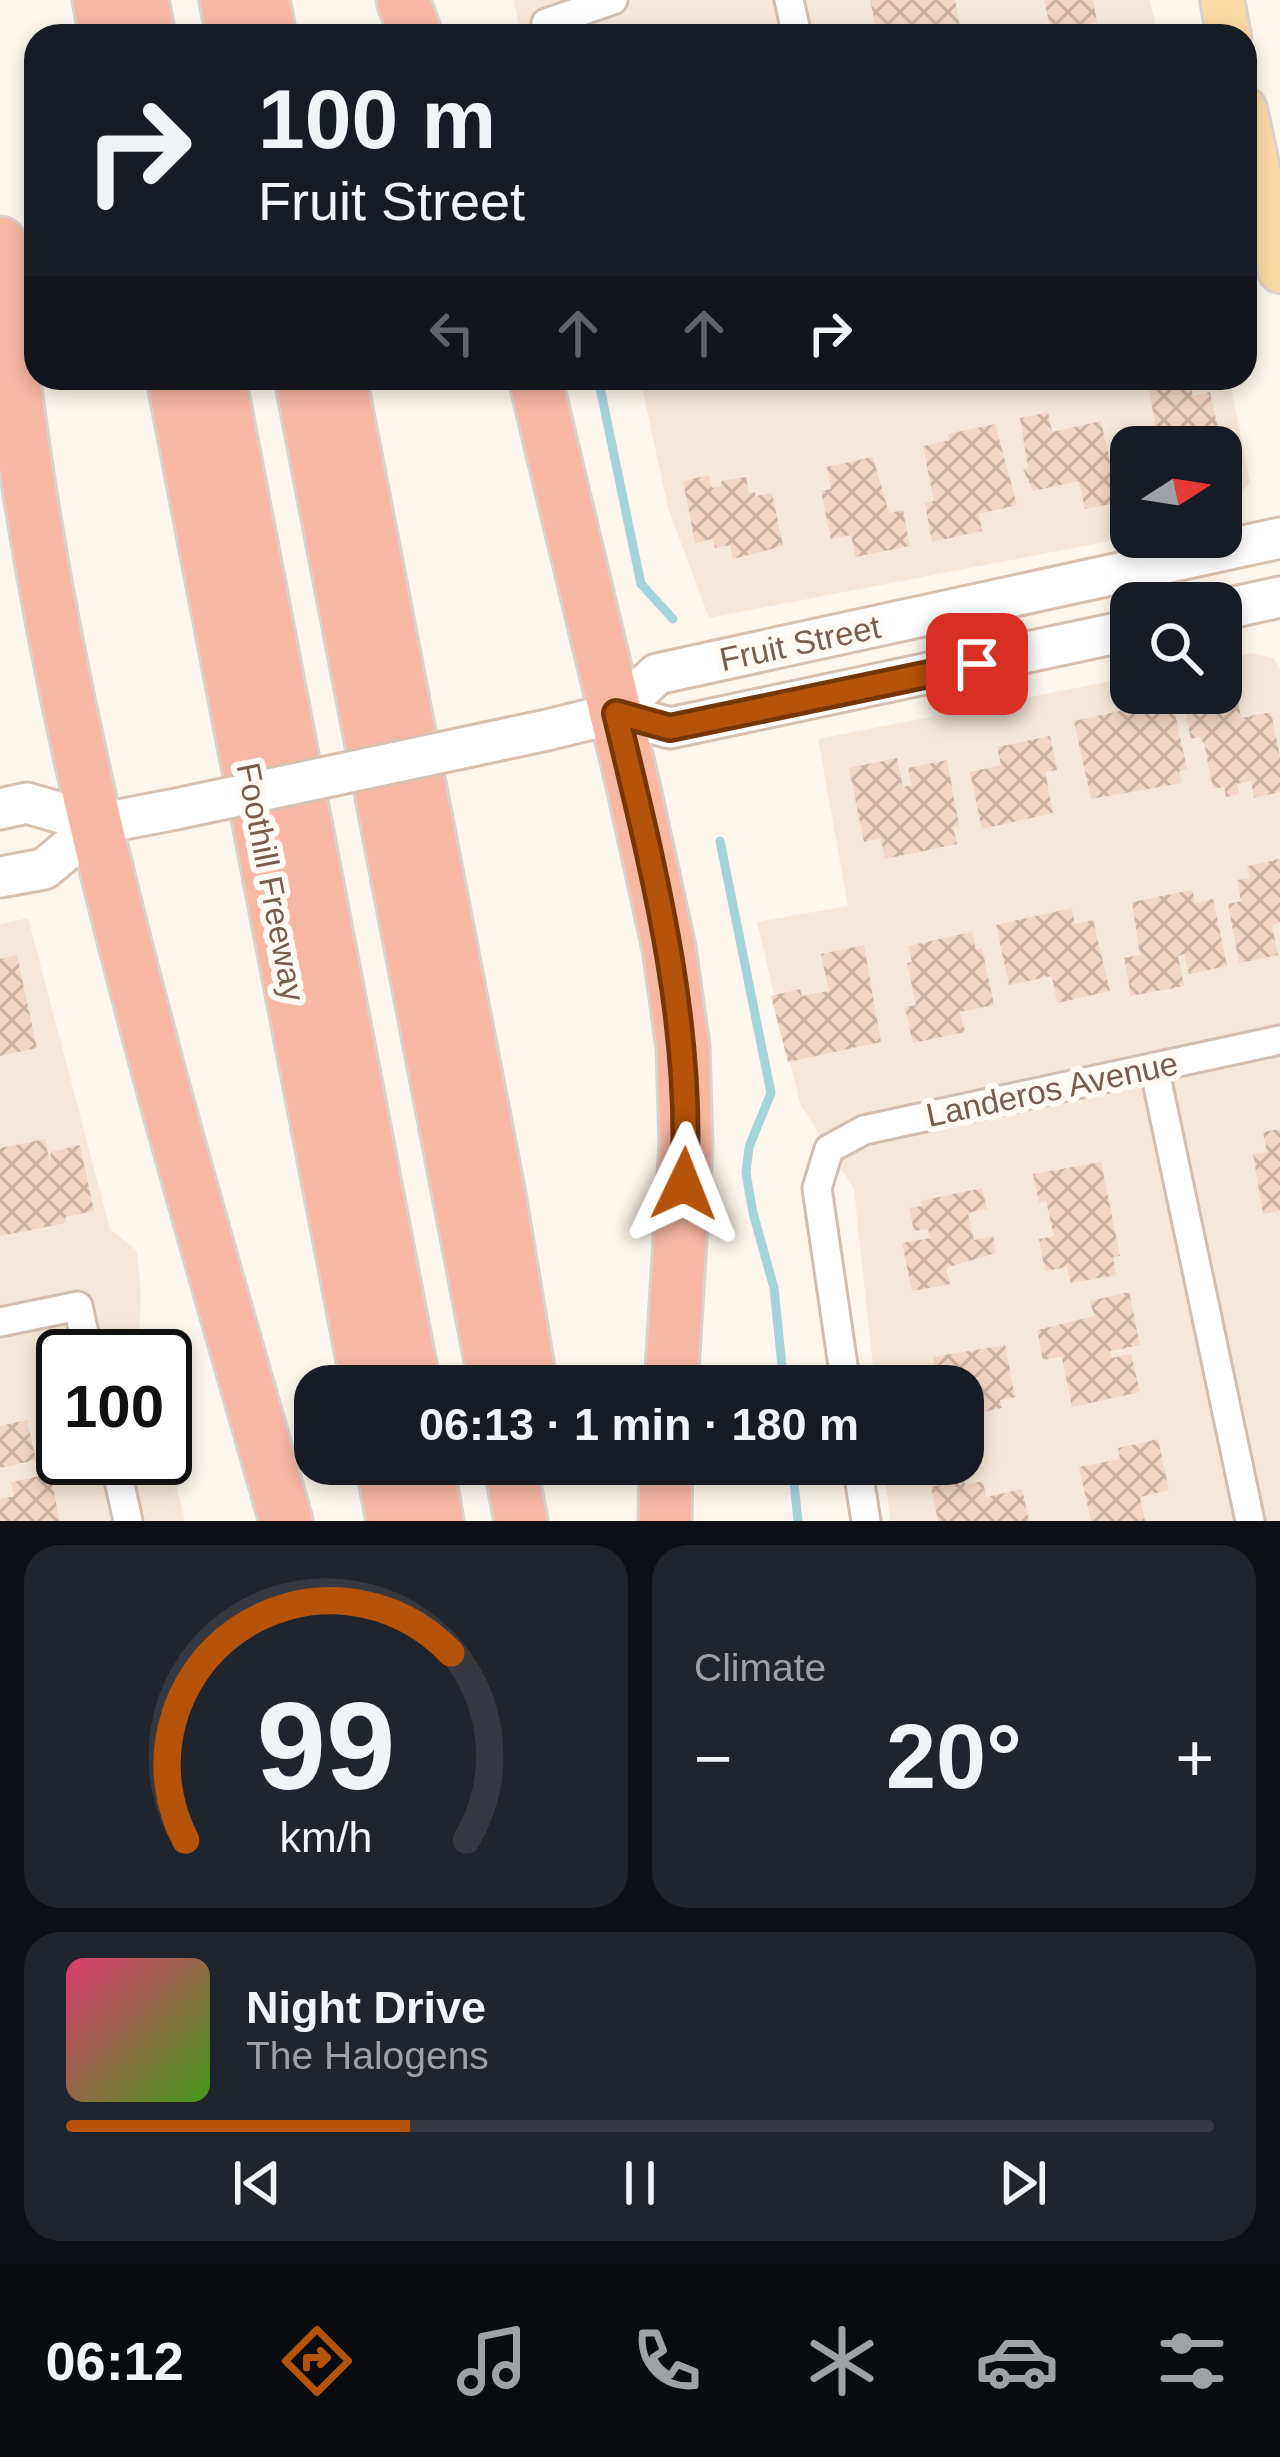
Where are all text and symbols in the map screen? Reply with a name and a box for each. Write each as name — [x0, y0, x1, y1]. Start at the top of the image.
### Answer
icon: right — [60, 72, 216, 228]
text: 100 m — [258, 72, 496, 166]
text: Fruit Street — [258, 171, 525, 231]
icon: left — [419, 300, 485, 366]
icon: ahead — [545, 300, 611, 366]
icon: ahead — [671, 300, 737, 366]
icon: right — [797, 300, 863, 366]
north arrow — [1110, 426, 1242, 558]
map controls — [1110, 426, 1242, 714]
button: search — [1110, 582, 1242, 714]
street label: Fruit Street — [716, 608, 884, 678]
pin — [926, 613, 1028, 715]
icon: arrive — [944, 631, 1010, 697]
street label: Foothill Freeway — [230, 760, 312, 1005]
street label: Landeros Avenue — [923, 1044, 1181, 1134]
position arrow — [621, 1121, 747, 1247]
speed limit sign: 100 — [36, 1329, 192, 1485]
text: 06:13 · 1 min · 180 m — [419, 1399, 859, 1450]
text: Climate — [694, 1646, 826, 1689]
text: 99 — [257, 1676, 395, 1815]
text: 20° — [886, 1707, 1022, 1807]
text: − — [694, 1721, 733, 1795]
text: + — [1175, 1721, 1214, 1795]
text: km/h — [280, 1812, 372, 1860]
text: Night Drive — [246, 1982, 486, 2033]
text: The Halogens — [246, 2034, 489, 2077]
icon: previous — [224, 2150, 290, 2216]
icon: pause — [607, 2150, 673, 2216]
icon: next — [990, 2150, 1056, 2216]
icon: directions — [275, 2319, 359, 2403]
icon: music — [450, 2319, 534, 2403]
icon: phone — [625, 2319, 709, 2403]
icon: climate — [800, 2319, 884, 2403]
icon: car — [975, 2319, 1059, 2403]
icon: filters — [1150, 2319, 1234, 2403]
text: 06:12 — [46, 2331, 184, 2391]

